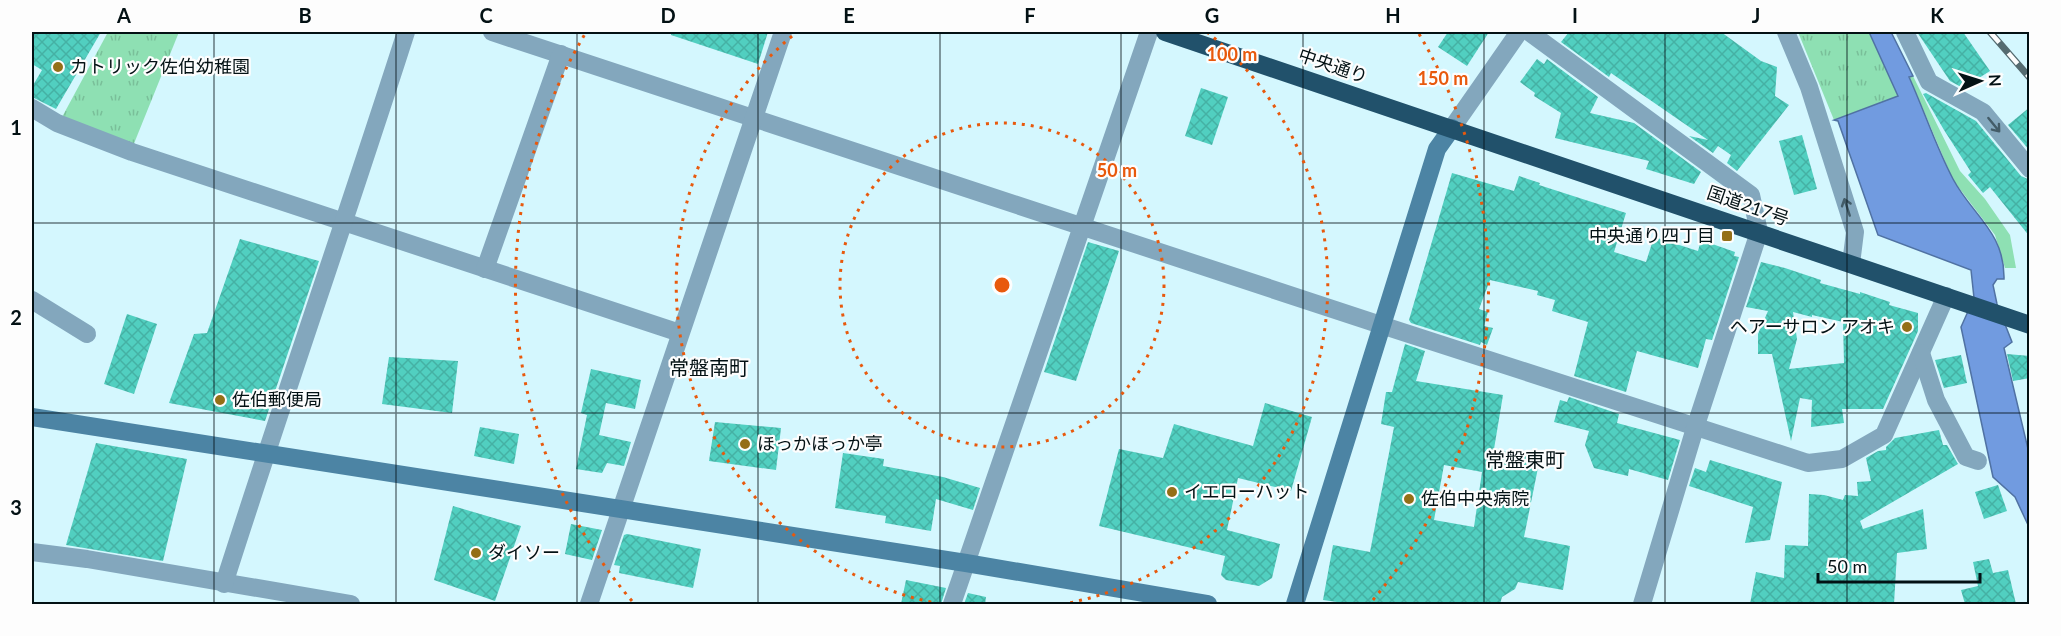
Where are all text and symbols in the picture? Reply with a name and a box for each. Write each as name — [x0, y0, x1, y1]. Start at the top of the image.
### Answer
text: A — [116, 3, 131, 27]
text: B — [298, 3, 312, 27]
text: C — [479, 3, 493, 27]
text: D — [660, 3, 676, 27]
text: E — [843, 3, 855, 27]
text: F — [1024, 3, 1036, 27]
text: G — [1205, 3, 1219, 27]
text: H — [1385, 3, 1401, 27]
text: I — [1572, 3, 1578, 27]
text: J — [1752, 3, 1760, 27]
text: K — [1930, 3, 1944, 27]
text: 100 m — [1207, 43, 1257, 65]
street label: 中央通り — [1296, 43, 1371, 87]
north arrow — [1950, 51, 2010, 111]
place label: カトリック佐伯幼稚園 — [70, 55, 250, 77]
marker: カトリック佐伯幼稚園 — [51, 60, 65, 74]
text: 150 m — [1418, 67, 1468, 89]
text: N — [1986, 74, 2005, 87]
text: 1 — [10, 115, 22, 139]
one-way arrow — [1987, 117, 2000, 133]
text: 50 m — [1097, 159, 1137, 181]
street label: 国道217号 — [1704, 181, 1792, 229]
one-way arrow — [1841, 198, 1852, 217]
place label: 中央通り四丁目 — [1589, 224, 1715, 246]
marker: 中央通り四丁目 — [1720, 229, 1734, 243]
centre of rings — [992, 275, 1012, 295]
text: 2 — [10, 305, 22, 329]
place label: ヘアーサロン アオキ — [1730, 315, 1895, 337]
marker: ヘアーサロン アオキ — [1900, 320, 1914, 334]
district label: 常盤南町 — [669, 355, 749, 379]
place label: 佐伯郵便局 — [232, 388, 322, 410]
marker: 佐伯郵便局 — [213, 393, 227, 407]
place label: ほっかほっか亭 — [757, 432, 883, 454]
marker: ほっかほっか亭 — [738, 437, 752, 451]
district label: 常盤東町 — [1485, 447, 1565, 471]
place label: イエローハット — [1184, 480, 1309, 502]
marker: イエローハット — [1165, 485, 1179, 499]
place label: 佐伯中央病院 — [1421, 487, 1529, 509]
marker: 佐伯中央病院 — [1402, 492, 1416, 506]
text: 3 — [10, 495, 22, 519]
place label: ダイソー — [488, 541, 560, 563]
marker: ダイソー — [469, 546, 483, 560]
scale bar — [1818, 546, 1980, 584]
text: 50 m — [1827, 555, 1867, 577]

